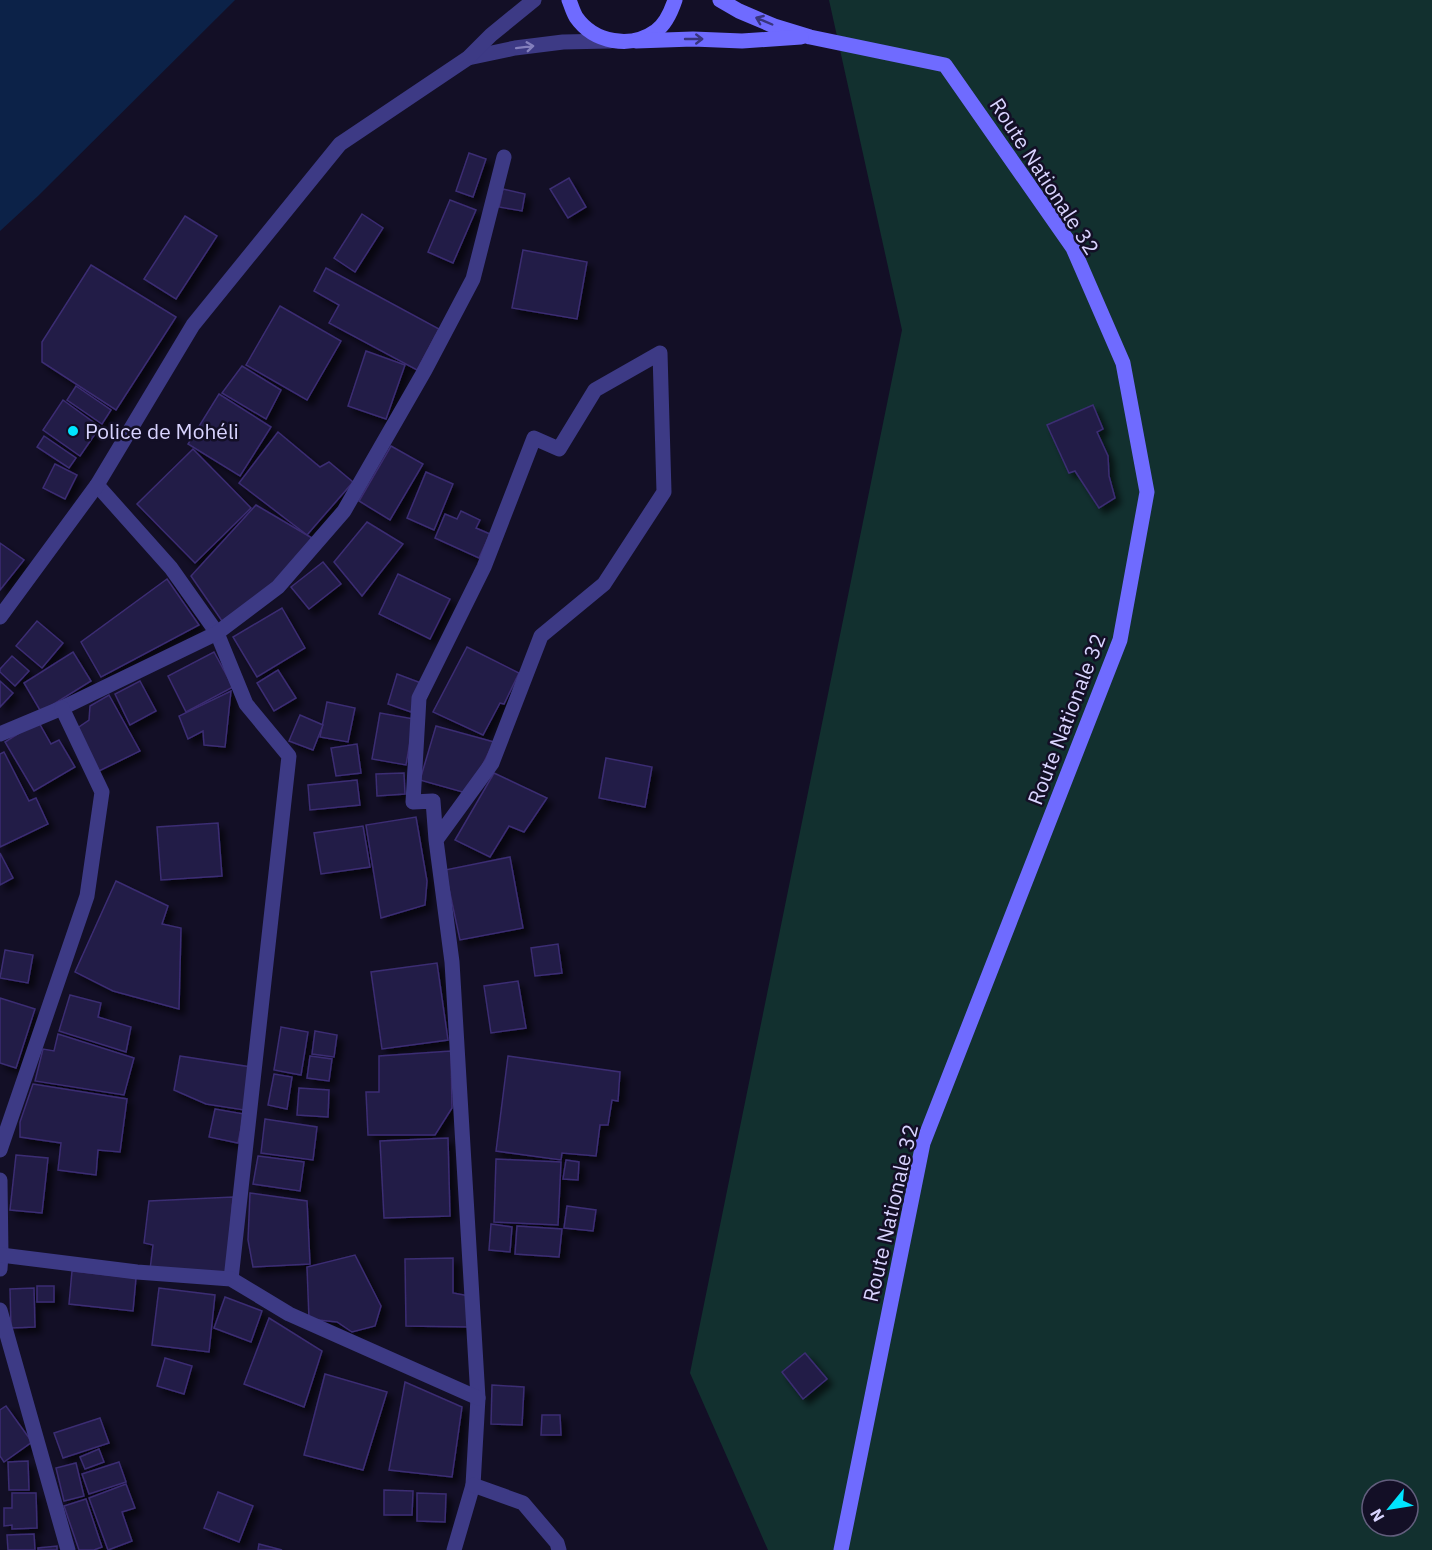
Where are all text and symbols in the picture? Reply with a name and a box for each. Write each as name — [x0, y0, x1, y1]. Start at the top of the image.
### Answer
one-way arrow — [755, 15, 773, 26]
one-way arrow — [684, 33, 704, 45]
one-way arrow — [515, 41, 535, 52]
street label: Route Nationale 32 — [984, 92, 1106, 260]
place label: Police de Mohéli — [85, 417, 239, 445]
marker: Police de Mohéli — [66, 424, 80, 438]
street label: Route Nationale 32 — [1020, 629, 1112, 809]
street label: Route Nationale 32 — [856, 1121, 924, 1305]
north arrow — [1360, 1478, 1420, 1538]
text: N — [1365, 1505, 1389, 1526]

